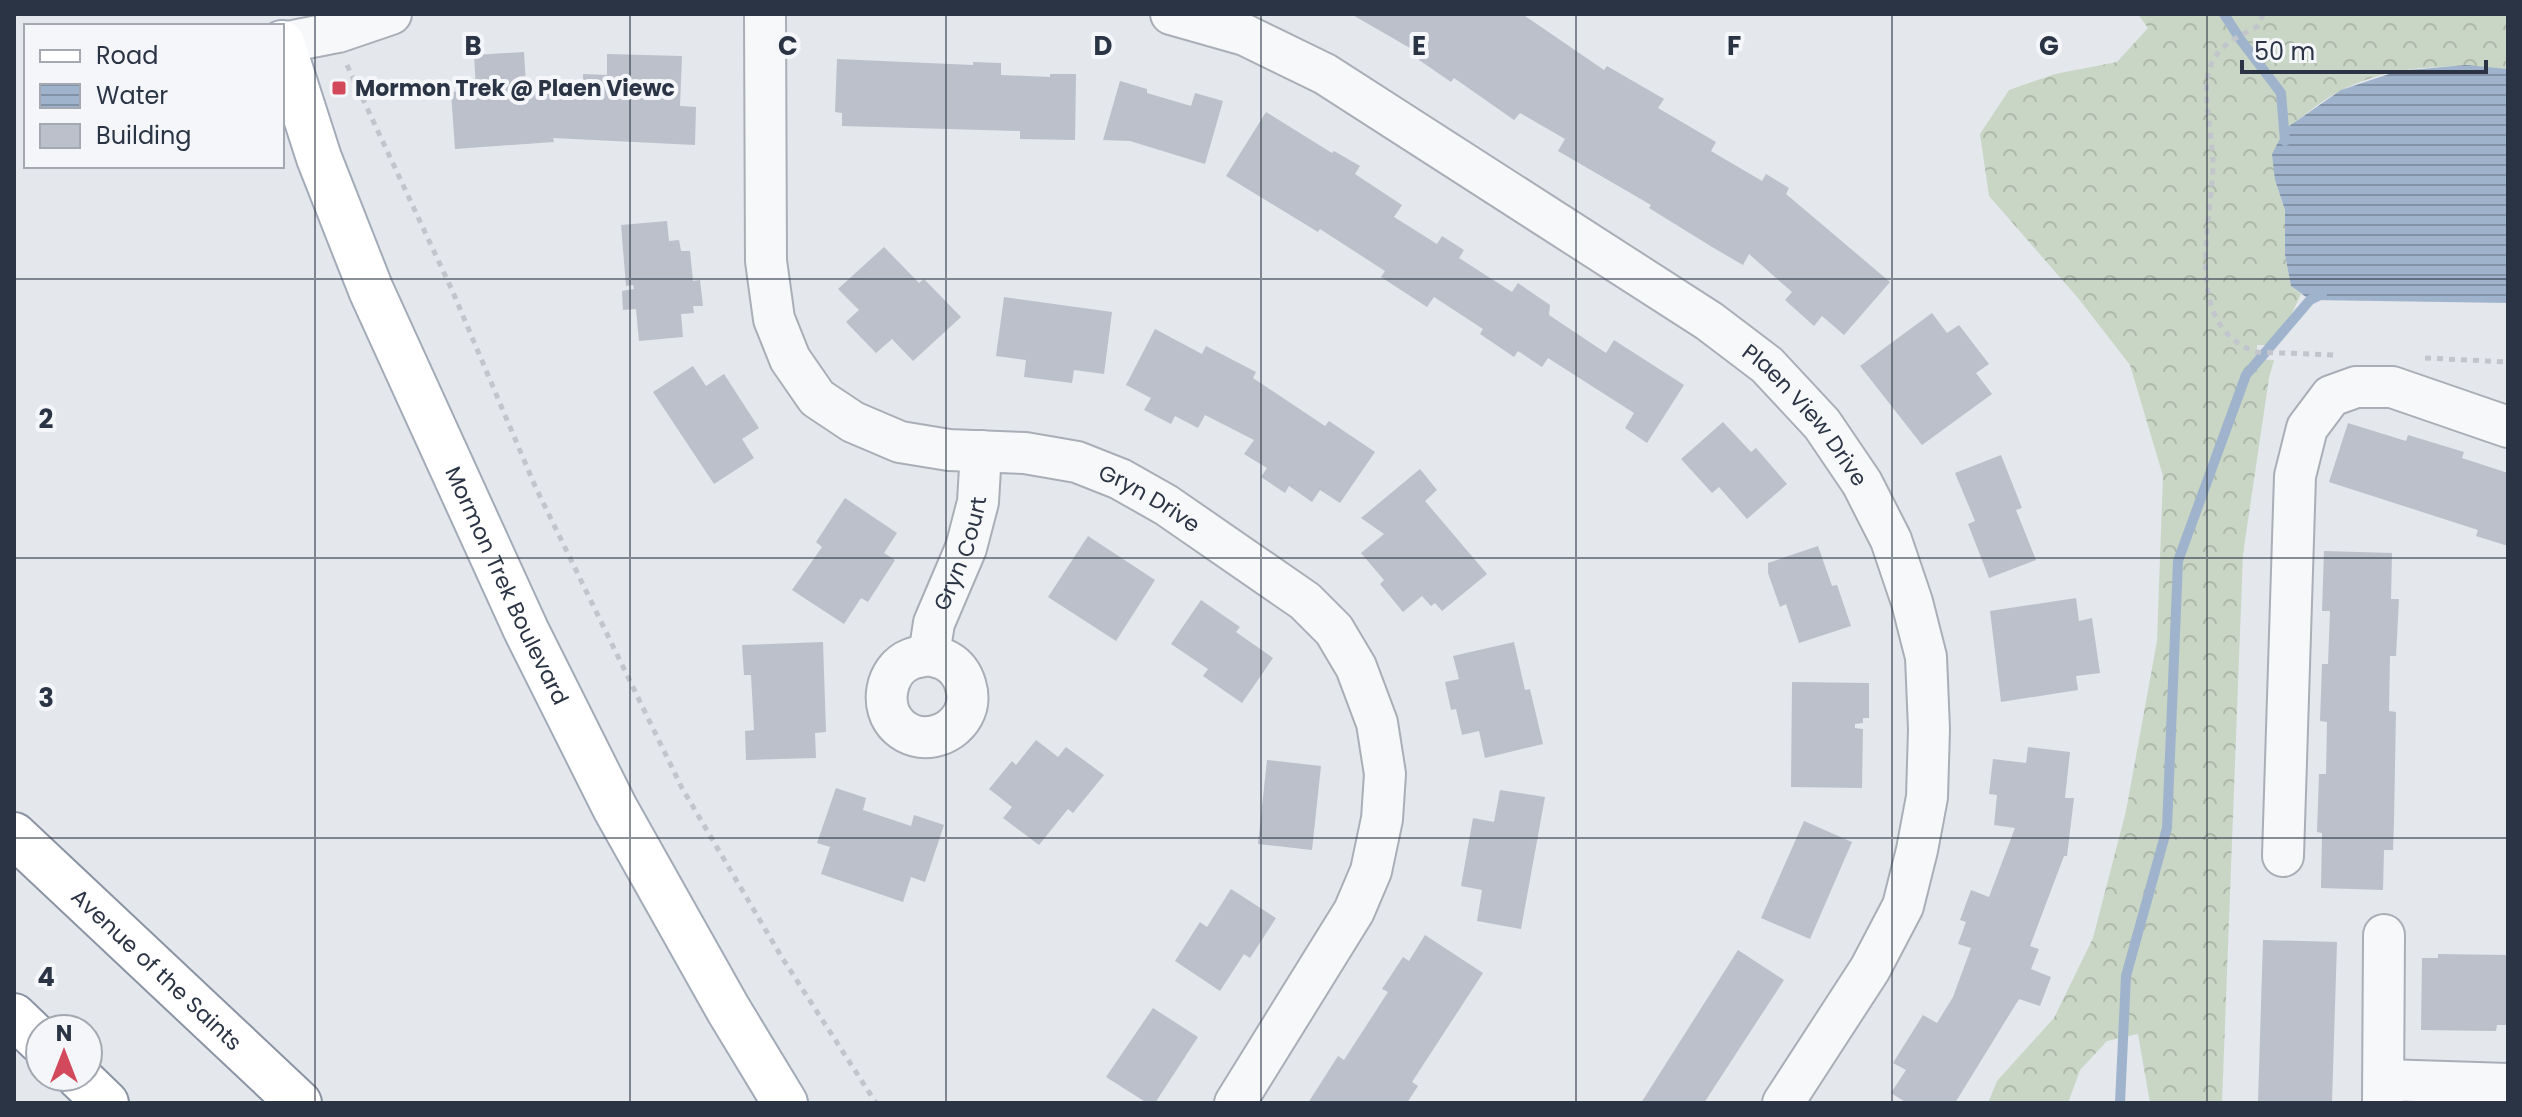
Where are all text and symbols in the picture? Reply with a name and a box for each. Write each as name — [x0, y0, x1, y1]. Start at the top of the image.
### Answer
legend — [24, 24, 284, 168]
scale bar — [2242, 24, 2486, 74]
text: B — [464, 28, 482, 64]
text: C — [778, 28, 798, 64]
text: D — [1094, 28, 1113, 64]
text: E — [1412, 28, 1426, 64]
text: F — [1727, 28, 1741, 64]
text: G — [2039, 28, 2059, 64]
text: 50 m — [2254, 35, 2315, 68]
text: Road — [96, 39, 158, 72]
place label: Mormon Trek @ Plaen Viewc — [355, 73, 675, 104]
text: Water — [96, 79, 168, 112]
marker: Mormon Trek @ Plaen Viewc — [330, 79, 348, 97]
text: Building — [96, 119, 192, 152]
street label: Plaen View Drive — [1736, 337, 1875, 492]
text: 2 — [39, 401, 54, 437]
street label: Gryn Drive — [1094, 457, 1206, 540]
street label: Mormon Trek Boulevard — [437, 461, 576, 710]
street label: Gryn Court — [926, 496, 994, 615]
text: 3 — [38, 680, 54, 716]
street label: Avenue of the Saints — [64, 882, 249, 1058]
text: 4 — [37, 959, 55, 995]
north arrow — [24, 1013, 104, 1093]
text: N — [56, 1018, 72, 1049]

